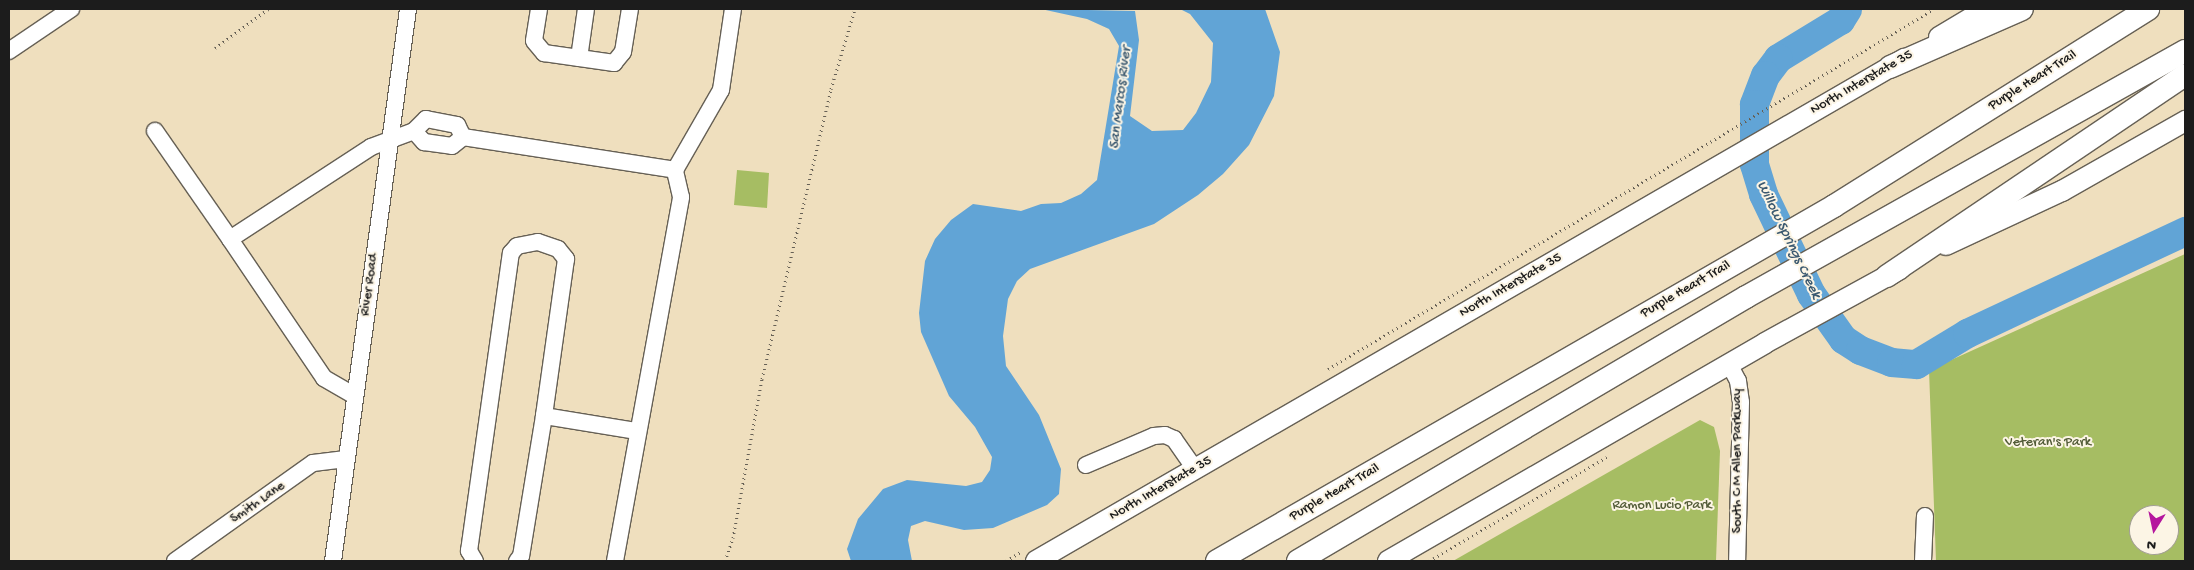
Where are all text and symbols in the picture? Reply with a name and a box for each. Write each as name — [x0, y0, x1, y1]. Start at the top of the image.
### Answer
water label: San Marcos River — [1106, 46, 1136, 150]
street label: North Interstate 35 — [1808, 47, 1916, 119]
street label: Purple Heart Trail — [1986, 47, 2080, 115]
water label: Willow Springs Creek — [1752, 178, 1824, 302]
street label: North Interstate 35 — [1457, 250, 1565, 322]
street label: River Road — [357, 253, 383, 317]
street label: Purple Heart Trail — [1638, 257, 1734, 323]
street label: South C M Allen Parkway — [1730, 389, 1746, 533]
park label: Veteran's Park — [2005, 435, 2091, 451]
street label: North Interstate 35 — [1107, 453, 1215, 525]
street label: Purple Heart Trail — [1287, 460, 1383, 526]
street label: Smith Lane — [227, 478, 289, 528]
park label: Ramon Lucio Park — [1612, 498, 1712, 514]
north arrow — [2129, 505, 2179, 555]
text: N — [2146, 535, 2157, 553]

